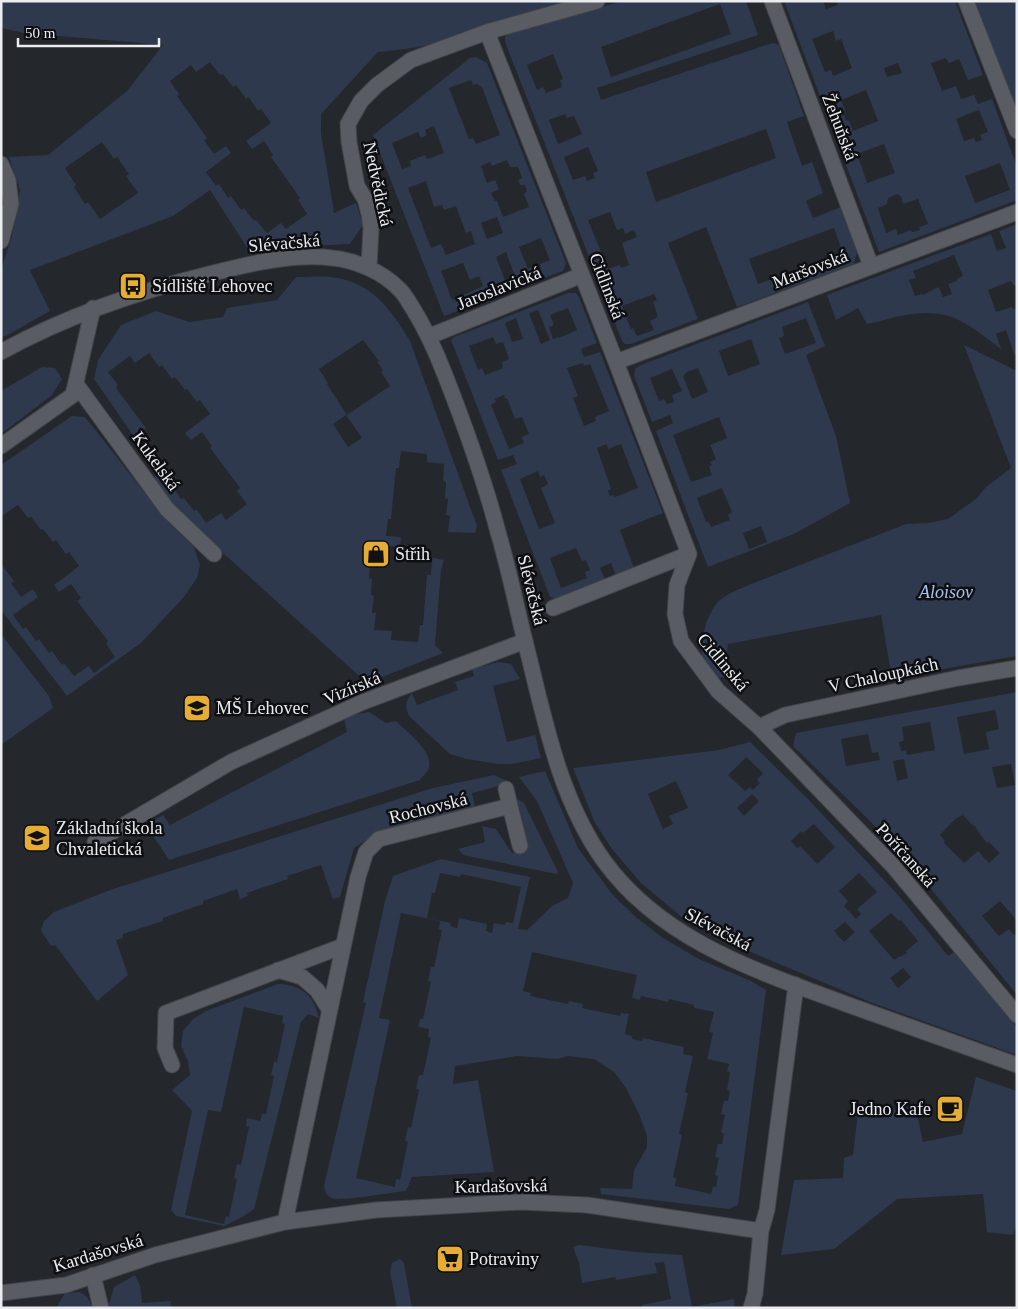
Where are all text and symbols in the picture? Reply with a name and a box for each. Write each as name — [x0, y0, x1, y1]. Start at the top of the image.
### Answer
scale bar — [18, 15, 159, 47]
text: 50 m — [25, 25, 56, 41]
street label: Žehuňská — [818, 90, 863, 163]
street label: Nedvědická — [359, 140, 397, 228]
street label: Slévačská — [247, 230, 321, 256]
street label: Maršovská — [770, 246, 850, 292]
street label: Cidlinská — [585, 250, 629, 322]
street label: Jaroslavická — [454, 262, 544, 314]
bus stop icon: Sídliště Lehovec — [118, 271, 148, 301]
place label: Sídliště Lehovec — [152, 276, 272, 296]
street label: Kukelská — [128, 428, 184, 494]
shop icon: Střih — [361, 539, 391, 569]
place label: Střih — [395, 544, 430, 564]
street label: Slévačská — [514, 553, 550, 627]
park label: Aloisov — [918, 582, 973, 602]
street label: Cidlinská — [693, 629, 753, 695]
street label: V Chaloupkách — [826, 654, 940, 696]
street label: Vizírská — [321, 667, 383, 709]
school or university icon: MŠ Lehovec — [182, 693, 212, 723]
place label: MŠ Lehovec — [216, 697, 308, 718]
street label: Rochovská — [387, 789, 469, 827]
place label: Základní škola Chvaletická — [56, 818, 162, 859]
street label: Poříčanská — [872, 819, 940, 891]
school or university icon: Základní škola Chvaletická — [22, 823, 52, 853]
street label: Slévačská — [682, 903, 754, 955]
cafe icon: Jedno Kafe — [935, 1094, 965, 1124]
place label: Jedno Kafe — [850, 1099, 931, 1119]
street label: Kardašovská — [454, 1175, 548, 1197]
street label: Kardašovská — [51, 1230, 145, 1276]
supermarket icon: Potraviny — [435, 1244, 465, 1274]
place label: Potraviny — [469, 1249, 539, 1269]

